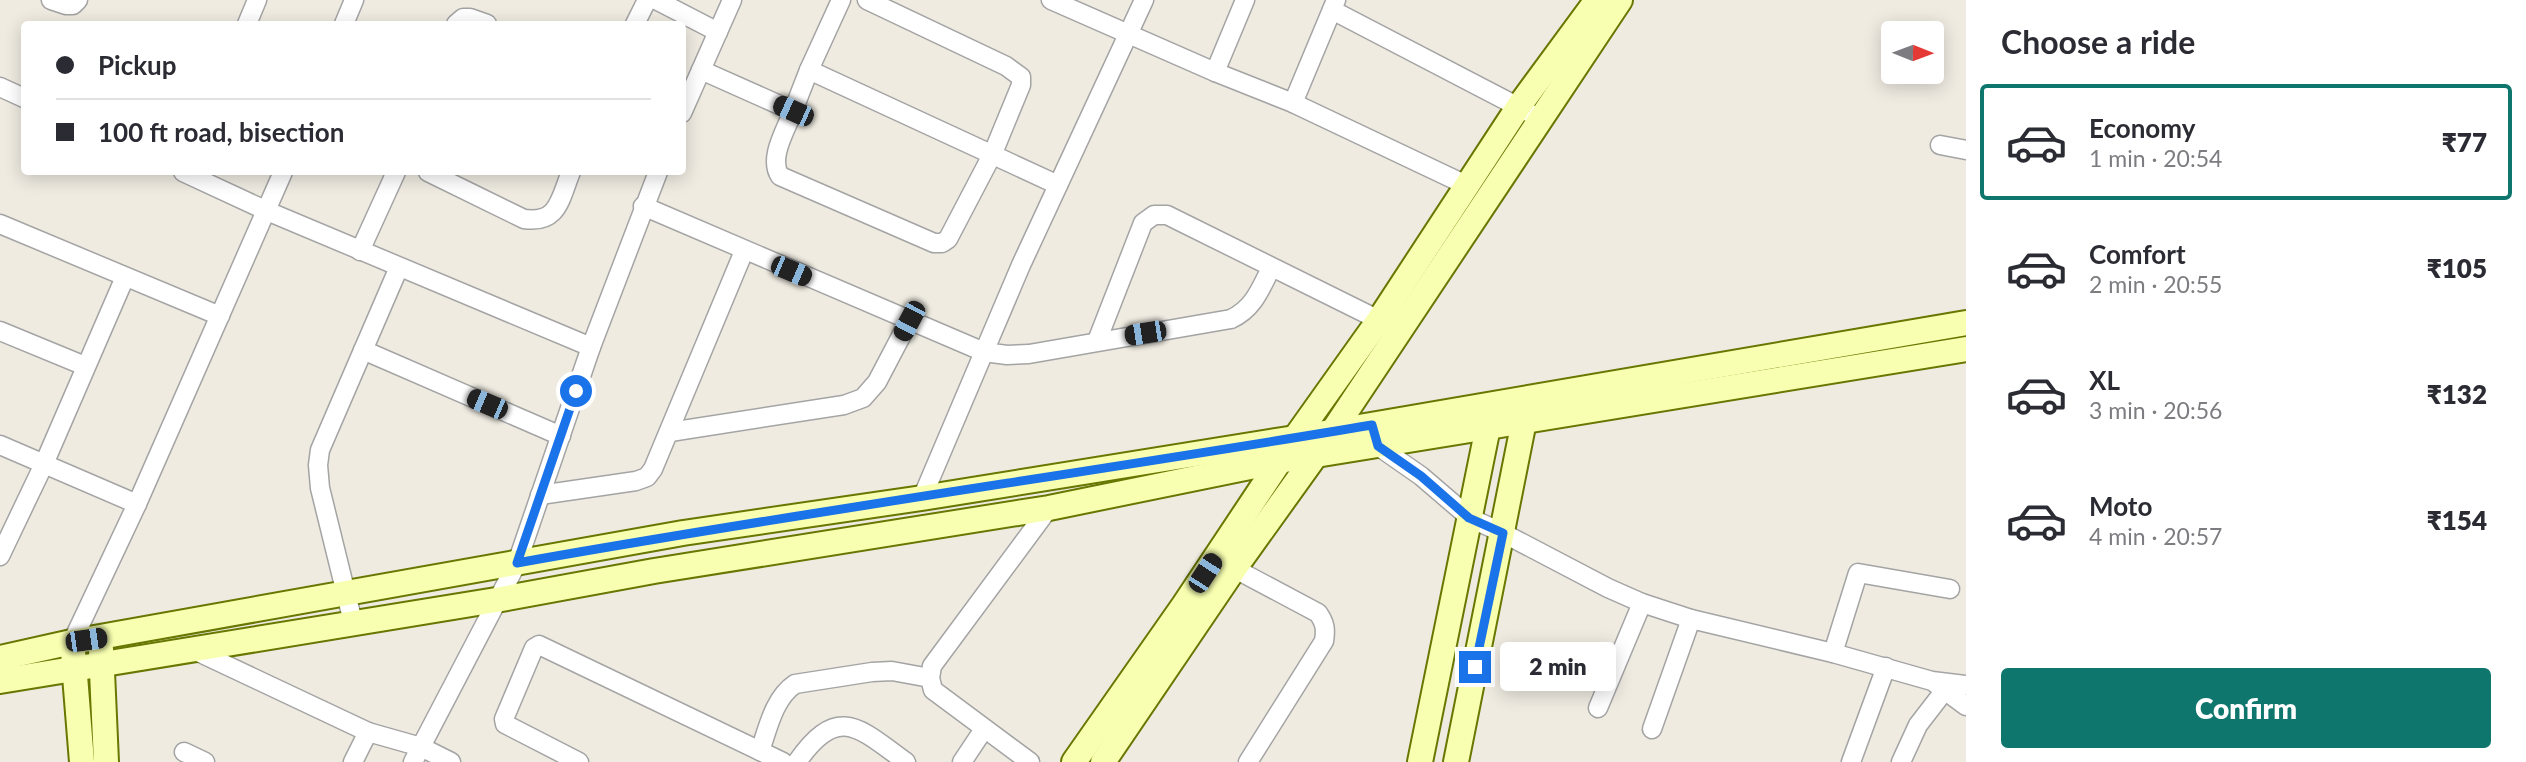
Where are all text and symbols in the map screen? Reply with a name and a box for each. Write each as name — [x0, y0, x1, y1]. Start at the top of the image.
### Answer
north arrow — [1881, 21, 1944, 84]
map controls — [1881, 21, 1944, 84]
text: Choose a ride — [2001, 22, 2195, 61]
text: Pickup — [98, 49, 177, 81]
car — [770, 93, 817, 129]
icon: car — [2005, 111, 2068, 174]
text: Economy — [2089, 112, 2195, 144]
text: 100 ft road, bisection — [98, 116, 344, 148]
text: ₹77 — [2442, 126, 2487, 158]
text: 1 min · 20:54 — [2089, 144, 2222, 172]
icon: car — [2005, 237, 2068, 300]
text: Comfort — [2089, 238, 2186, 270]
text: ₹105 — [2427, 252, 2487, 284]
car — [768, 253, 815, 289]
text: 2 min · 20:55 — [2089, 270, 2222, 298]
car — [890, 298, 929, 344]
car — [1123, 319, 1168, 347]
icon: car — [2005, 363, 2068, 426]
text: XL — [2089, 364, 2120, 396]
route start — [560, 375, 592, 407]
text: ₹132 — [2427, 378, 2487, 410]
car — [464, 386, 511, 422]
text: 3 min · 20:56 — [2089, 396, 2222, 424]
icon: car — [2005, 489, 2068, 552]
text: Moto — [2089, 490, 2152, 522]
text: ₹154 — [2427, 504, 2487, 536]
text: 4 min · 20:57 — [2089, 522, 2222, 550]
car — [1185, 550, 1226, 596]
car — [64, 627, 109, 653]
callout: 2 min — [1500, 642, 1615, 692]
route end — [1459, 651, 1491, 683]
text: 2 min — [1529, 652, 1587, 680]
button: Confirm — [2001, 668, 2491, 748]

